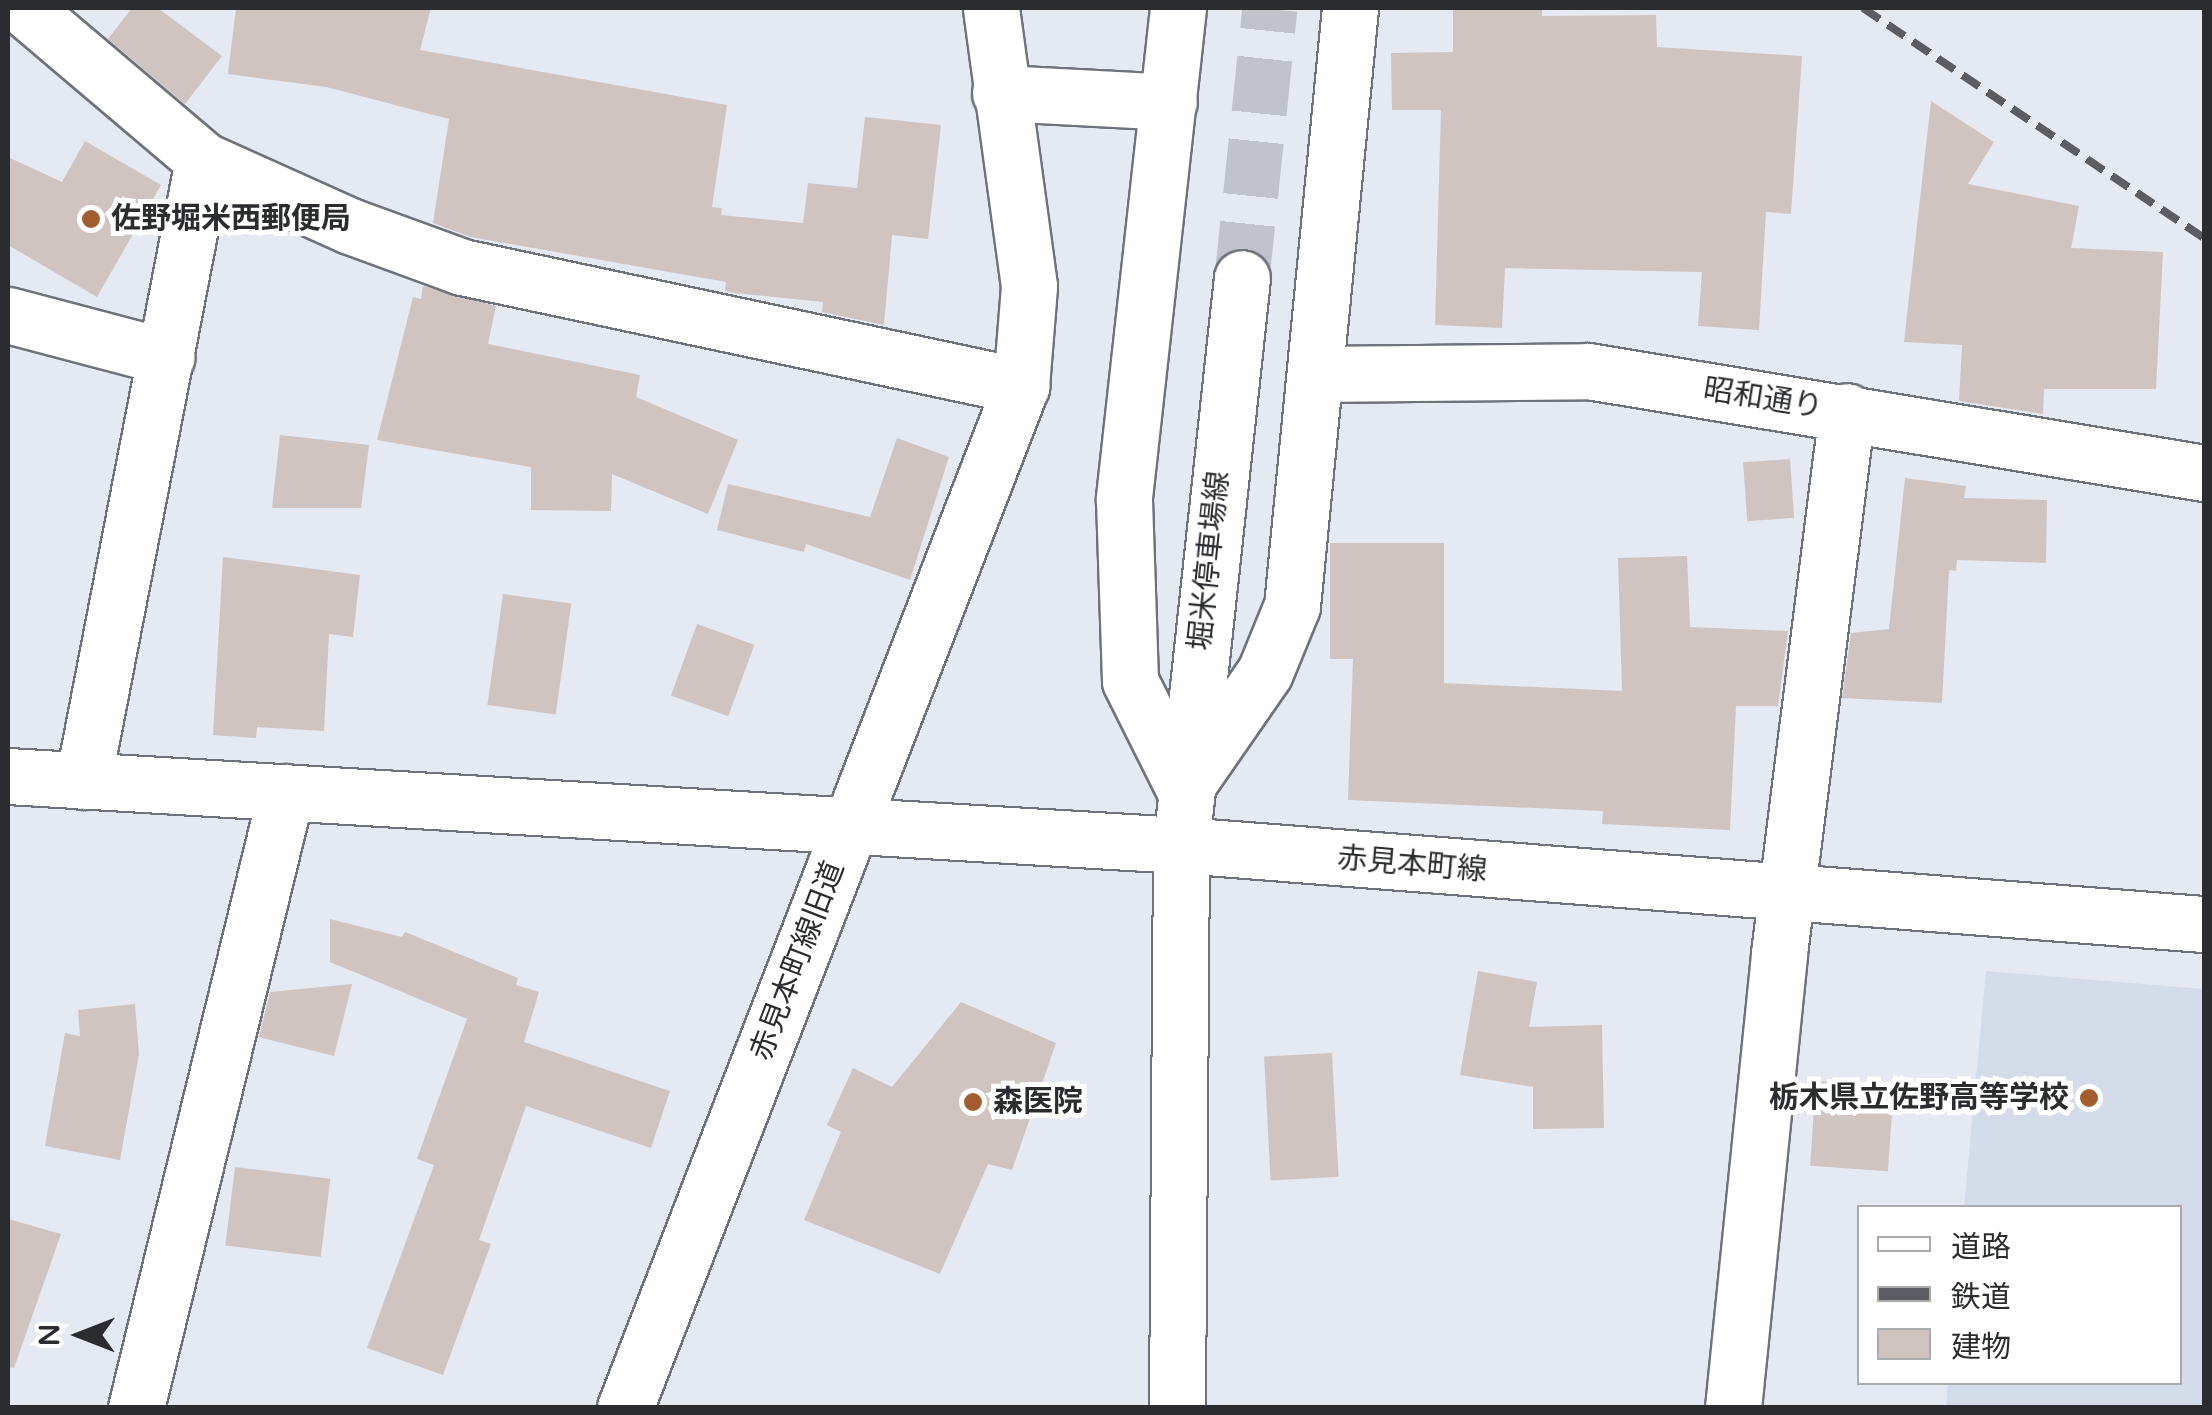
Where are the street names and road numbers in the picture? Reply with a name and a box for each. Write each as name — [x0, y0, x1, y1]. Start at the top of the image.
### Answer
street label: 昭和通り — [1701, 372, 1825, 426]
street label: 堀米停車場線 — [1183, 470, 1237, 652]
street label: 赤見本町線 — [1336, 841, 1488, 889]
street label: 赤見本町線旧道 — [744, 857, 852, 1065]

